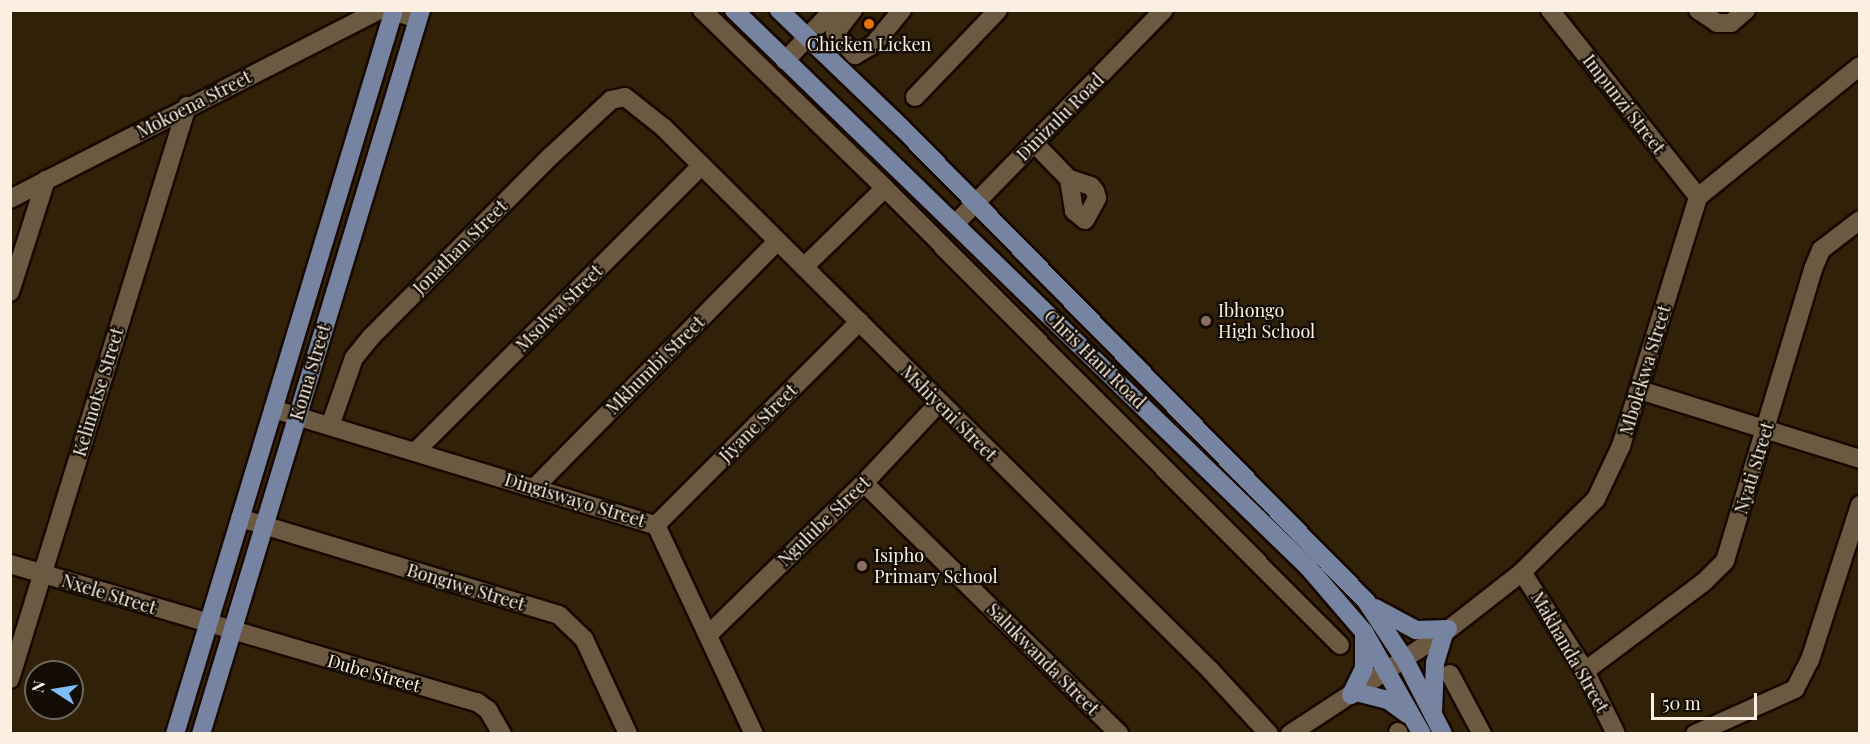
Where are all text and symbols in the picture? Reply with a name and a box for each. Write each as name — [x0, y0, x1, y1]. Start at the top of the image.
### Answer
marker: Chicken Licken — [862, 17, 876, 31]
place label: Chicken Licken — [807, 33, 931, 55]
street label: Impunzi Street — [1578, 50, 1670, 158]
street label: Mokoena Street — [133, 66, 255, 142]
street label: Dinizulu Road — [1012, 69, 1108, 165]
street label: Jonathan Street — [408, 195, 512, 299]
street label: Msolwa Street — [511, 260, 607, 356]
place label: Ibhongo High School — [1218, 300, 1315, 342]
street label: Mbolekwa Street — [1615, 302, 1675, 438]
street label: Chris Hani Road — [1040, 305, 1150, 413]
street label: Mkhumbi Street — [601, 311, 709, 419]
marker: Ibhongo High School — [1199, 314, 1213, 328]
street label: Koma Street — [285, 321, 335, 423]
street label: Kelimotse Street — [68, 325, 128, 459]
street label: Mshiyeni Street — [897, 361, 1001, 465]
street label: Jiyane Street — [714, 379, 802, 467]
street label: Nyati Street — [1730, 419, 1778, 517]
street label: Dingiswayo Street — [502, 468, 648, 532]
street label: Ngulube Street — [773, 472, 875, 570]
place label: Isipho Primary School — [874, 545, 998, 588]
street label: Bongiwe Street — [404, 559, 528, 615]
marker: Isipho Primary School — [855, 559, 869, 573]
street label: Nxele Street — [59, 569, 159, 619]
street label: Makhanda Street — [1527, 588, 1613, 716]
street label: Salukwanda Street — [982, 598, 1104, 720]
street label: Dube Street — [325, 649, 423, 697]
north arrow — [24, 660, 84, 720]
text: N — [26, 679, 49, 694]
scale bar — [1654, 681, 1760, 719]
text: 50 m — [1662, 691, 1701, 715]

